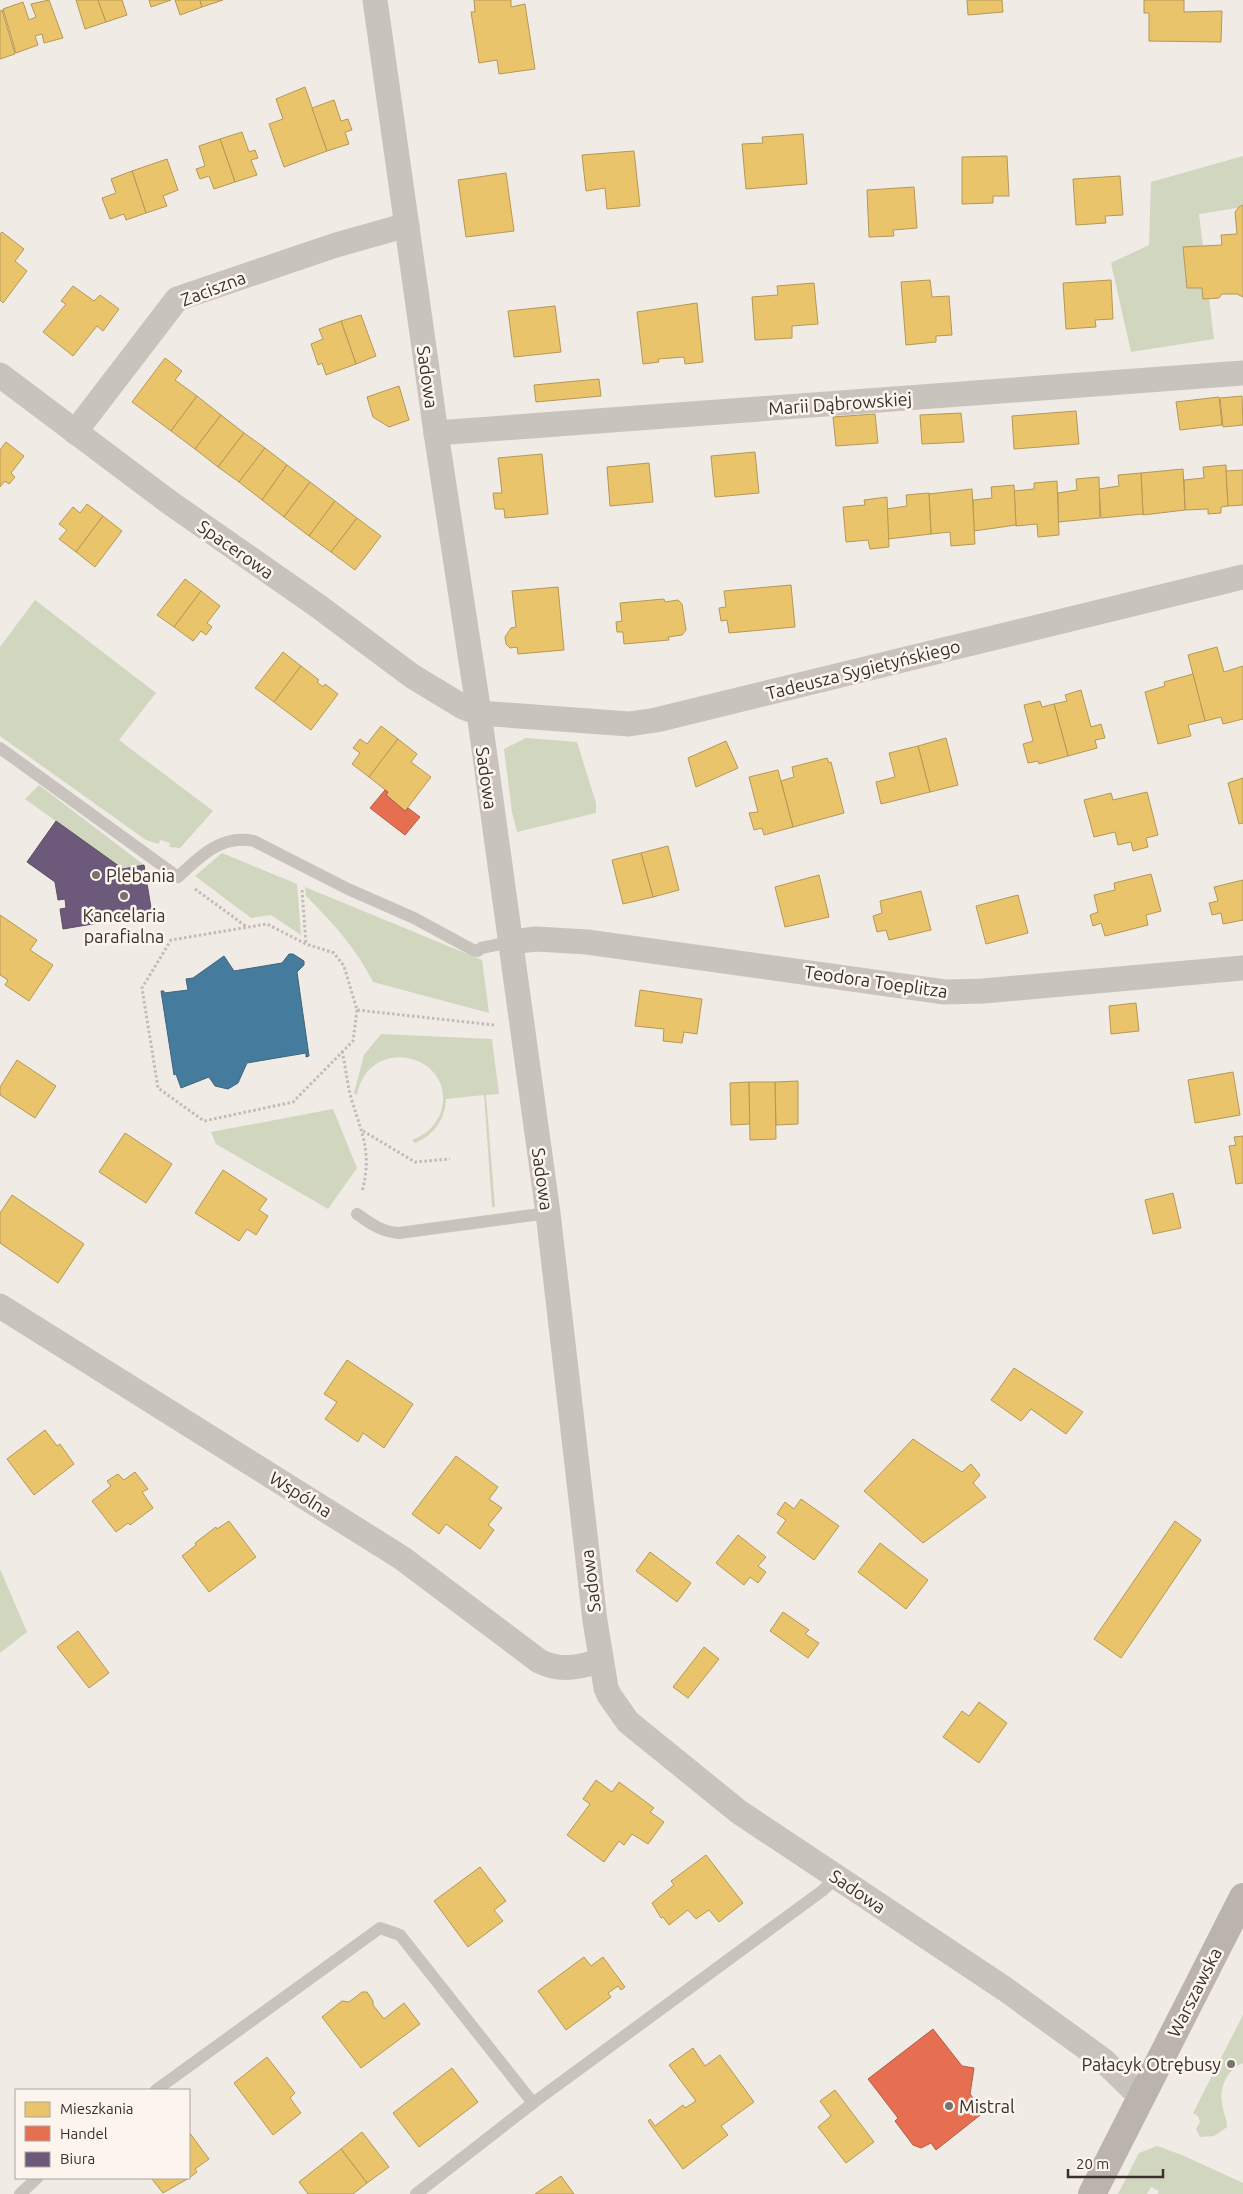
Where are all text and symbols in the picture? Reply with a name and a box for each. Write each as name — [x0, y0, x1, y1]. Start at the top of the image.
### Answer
street label: Zaciszna — [178, 267, 248, 309]
street label: Sadowa — [414, 344, 442, 410]
street label: Marii Dąbrowskiej — [768, 388, 912, 418]
street label: Spacerowa — [194, 516, 278, 582]
street label: Tadeusza Sygietyńskiego — [764, 635, 962, 703]
street label: Sadowa — [473, 745, 501, 811]
place label: Plebania — [106, 865, 175, 885]
marker: Plebania — [90, 869, 102, 881]
marker: Kancelaria parafialna — [118, 890, 130, 902]
place label: Kancelaria parafialna — [82, 905, 166, 946]
street label: Teodora Toeplitza — [803, 961, 949, 1001]
street label: Sadowa — [529, 1146, 557, 1212]
street label: Wspólna — [266, 1467, 336, 1521]
street label: Sadowa — [576, 1549, 604, 1613]
street label: Sadowa — [826, 1865, 890, 1917]
street label: Warszawska — [1163, 1944, 1225, 2040]
place label: Pałacyk Otrębusy — [1082, 2054, 1221, 2074]
marker: Pałacyk Otrębusy — [1225, 2058, 1237, 2070]
legend — [15, 2089, 190, 2179]
place label: Mistral — [959, 2096, 1015, 2116]
text: Mieszkania — [60, 2100, 134, 2117]
marker: Mistral — [943, 2100, 955, 2112]
text: Handel — [60, 2125, 108, 2142]
scale bar — [1068, 2146, 1163, 2178]
text: Biura — [60, 2150, 95, 2167]
text: 20 m — [1076, 2155, 1109, 2172]

